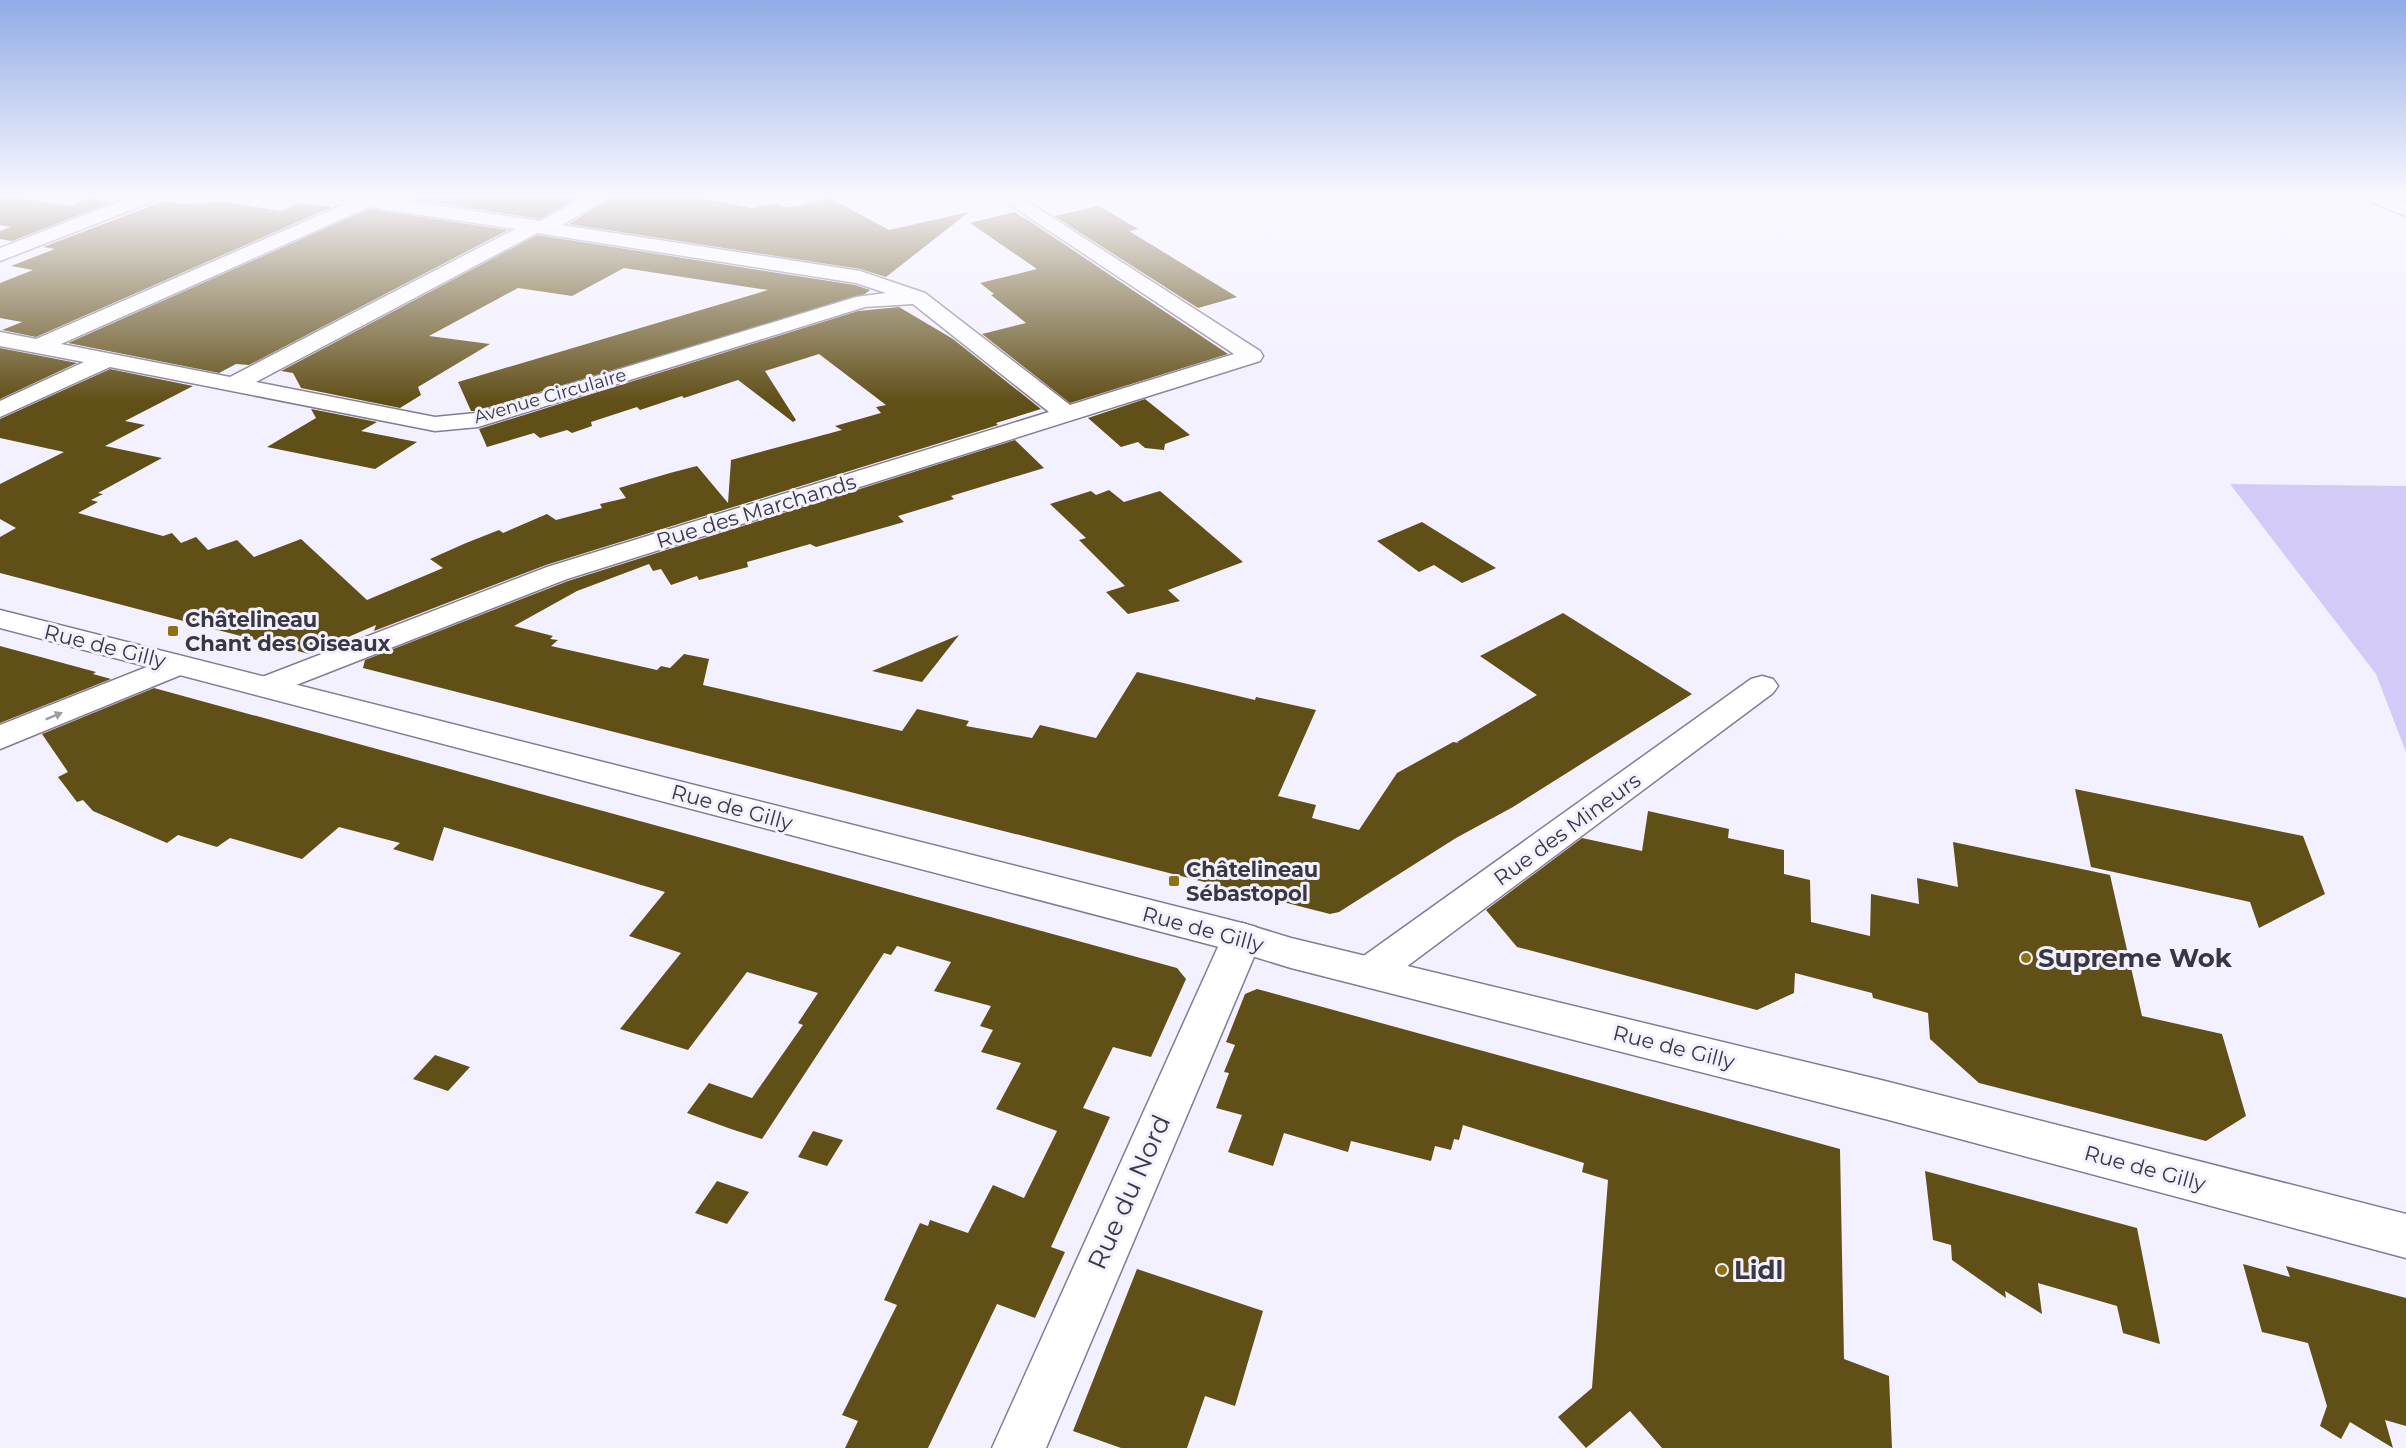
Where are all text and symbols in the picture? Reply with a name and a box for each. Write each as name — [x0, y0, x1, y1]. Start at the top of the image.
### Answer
street label: Avenue Circulaire — [471, 364, 629, 428]
street label: Rue des Marchands — [653, 469, 859, 553]
place label: Châtelineau Chant des Oiseaux — [185, 607, 391, 656]
street label: Rue de Gilly — [42, 619, 169, 673]
marker: Châtelineau Chant des Oiseaux — [166, 624, 180, 638]
one-way arrow — [45, 711, 63, 720]
street label: Rue des Mineurs — [1489, 767, 1645, 891]
street label: Rue de Gilly — [669, 779, 796, 835]
place label: Châtelineau Sébastopol — [1186, 857, 1318, 906]
marker: Châtelineau Sébastopol — [1167, 874, 1181, 888]
street label: Rue de Gilly — [1140, 901, 1267, 957]
place label: Supreme Wok — [2038, 942, 2233, 974]
marker: Supreme Wok — [2019, 951, 2033, 965]
street label: Rue de Gilly — [1611, 1020, 1738, 1074]
street label: Rue du Nord — [1081, 1110, 1177, 1274]
street label: Rue de Gilly — [2082, 1140, 2209, 1196]
place label: Lidl — [1734, 1254, 1783, 1286]
marker: Lidl — [1715, 1263, 1729, 1277]

